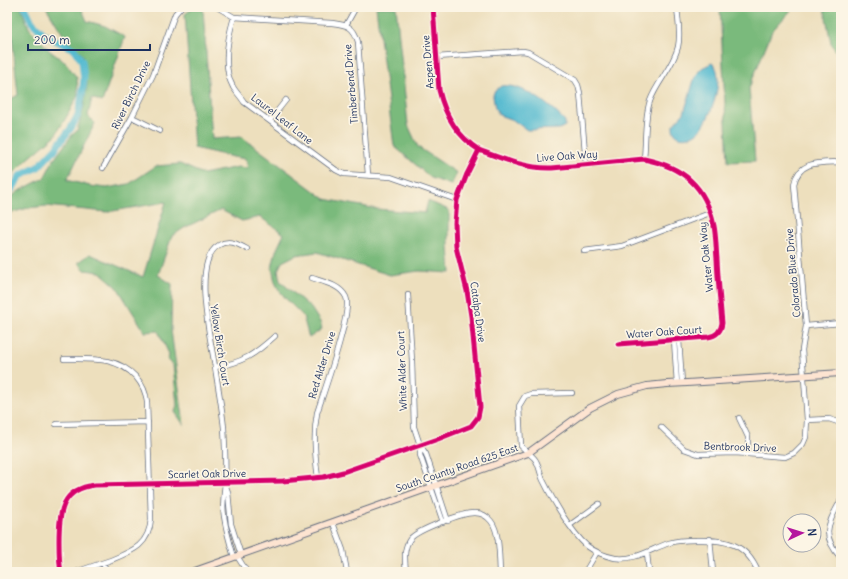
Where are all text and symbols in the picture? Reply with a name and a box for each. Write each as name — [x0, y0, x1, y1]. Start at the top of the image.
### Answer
scale bar — [28, 26, 150, 52]
text: 200 m — [34, 32, 70, 47]
street label: Aspen Drive — [419, 35, 437, 89]
street label: Timberbend Drive — [341, 44, 361, 124]
street label: River Birch Drive — [109, 58, 153, 132]
street label: Laurel Leaf Lane — [249, 91, 315, 147]
street label: Live Oak Way — [536, 147, 598, 165]
street label: Water Oak Way — [696, 221, 716, 293]
street label: Colorado Blue Drive — [783, 228, 803, 318]
street label: Catalpa Drive — [467, 281, 489, 343]
street label: Yellow Birch Court — [207, 304, 233, 387]
street label: Water Oak Court — [626, 323, 703, 341]
street label: Red Alder Drive — [306, 330, 338, 400]
street label: White Alder Court — [394, 330, 410, 411]
street label: Bentbrook Drive — [703, 439, 777, 455]
street label: South County Road 625 East — [394, 441, 520, 495]
street label: Scarlet Oak Drive — [168, 467, 246, 481]
north arrow — [782, 513, 822, 553]
text: N — [805, 528, 819, 537]

